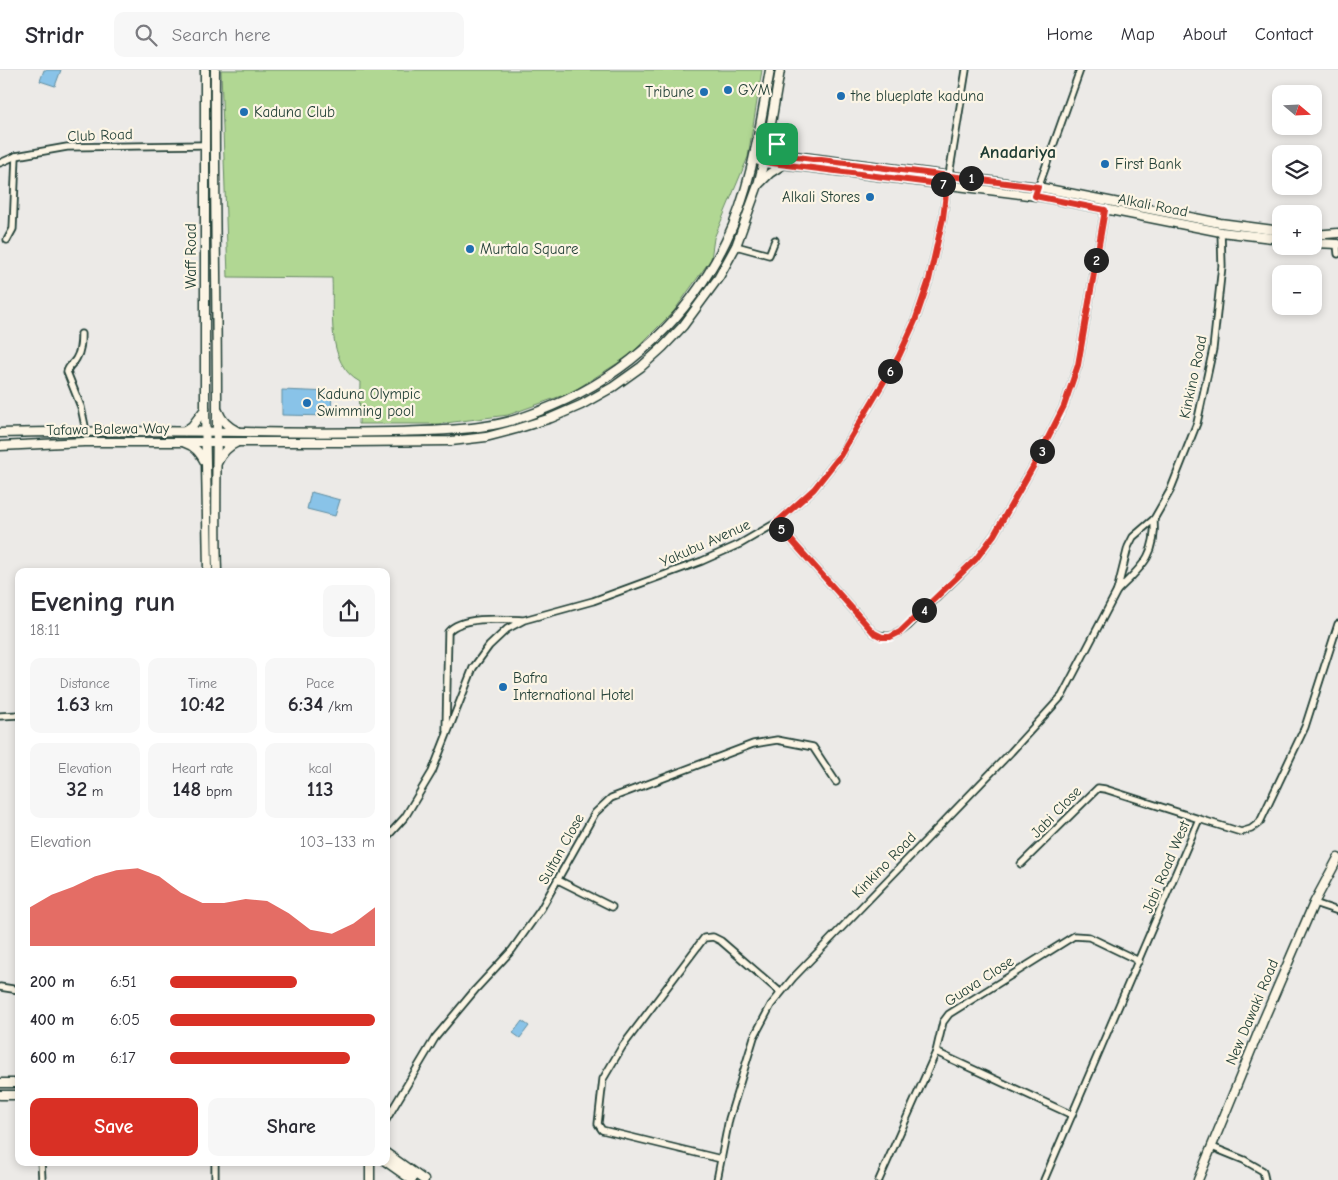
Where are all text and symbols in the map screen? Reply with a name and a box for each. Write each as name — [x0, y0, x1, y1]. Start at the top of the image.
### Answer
search box — [114, 12, 464, 57]
text: Stridr — [25, 21, 84, 49]
icon: search — [132, 21, 160, 49]
text: Search here — [172, 24, 271, 46]
text: Home — [1046, 24, 1093, 45]
text: Map — [1121, 24, 1155, 45]
text: About — [1183, 24, 1227, 45]
text: Contact — [1255, 24, 1313, 45]
place label: GYM — [738, 81, 770, 99]
place label: Tribune — [645, 83, 694, 101]
marker: GYM — [722, 84, 734, 96]
north arrow — [1272, 85, 1322, 135]
map controls — [1272, 85, 1322, 315]
marker: Tribune — [698, 86, 710, 98]
place label: the blueplate kaduna — [850, 87, 984, 105]
marker: the blueplate kaduna — [835, 90, 847, 102]
place label: Kaduna Club — [254, 103, 335, 121]
marker: Kaduna Club — [238, 106, 250, 118]
pin — [756, 123, 798, 165]
street label: Club Road — [67, 125, 133, 145]
icon: arrive — [763, 130, 791, 158]
district label: Anadariya — [980, 142, 1056, 163]
button: layers — [1272, 145, 1322, 195]
place label: First Bank — [1115, 155, 1182, 173]
marker: First Bank — [1099, 158, 1111, 170]
pin: 1 — [958, 166, 984, 190]
text: 1 — [969, 170, 974, 187]
pin: 7 — [930, 172, 956, 196]
text: 7 — [940, 176, 947, 193]
place label: Alkali Stores — [782, 188, 860, 206]
street label: Alkali Road — [1117, 189, 1189, 221]
marker: Alkali Stores — [864, 191, 876, 203]
button: + — [1272, 205, 1322, 255]
street label: Waff Road — [182, 223, 200, 289]
place label: Murtala Square — [480, 240, 579, 258]
marker: Murtala Square — [464, 243, 476, 255]
pin: 2 — [1084, 248, 1108, 272]
text: 2 — [1093, 252, 1100, 269]
button: − — [1272, 265, 1322, 315]
street label: Kinkino Road — [1175, 334, 1211, 420]
pin: 6 — [878, 358, 902, 384]
text: 6 — [887, 363, 894, 380]
place label: Kaduna Olympic Swimming pool — [317, 385, 420, 420]
marker: Kaduna Olympic Swimming pool — [301, 397, 313, 409]
street label: Tafawa Balewa Way — [46, 419, 170, 439]
pin: 3 — [1030, 438, 1054, 464]
text: 3 — [1039, 443, 1046, 460]
street label: Yakubu Avenue — [657, 515, 753, 571]
pin: 5 — [768, 516, 794, 542]
text: 5 — [778, 521, 785, 538]
button: share — [323, 585, 375, 637]
text: Evening run — [30, 586, 175, 618]
pin: 4 — [912, 598, 936, 622]
text: 4 — [921, 602, 928, 619]
text: 18:11 — [30, 621, 60, 639]
place label: Bafra International Hotel — [513, 669, 634, 704]
text: Distance — [60, 675, 110, 692]
text: Time — [188, 675, 217, 692]
text: Pace — [306, 675, 334, 692]
marker: Bafra International Hotel — [497, 681, 509, 693]
text: 1.63 — [57, 692, 90, 716]
text: 10:42 — [180, 692, 225, 716]
text: 6:34 — [288, 692, 323, 716]
text: km — [90, 698, 113, 715]
text: /km — [323, 698, 353, 715]
text: Elevation — [58, 760, 112, 777]
text: Heart rate — [172, 760, 233, 777]
text: kcal — [308, 760, 332, 777]
text: 32 — [66, 777, 87, 801]
text: 148 — [173, 777, 201, 801]
text: 113 — [307, 777, 334, 801]
street label: Jabi Close — [1027, 782, 1085, 842]
text: m — [87, 783, 103, 800]
text: bpm — [201, 783, 232, 800]
street label: Sultan Close — [534, 810, 588, 888]
street label: Jabi Road West — [1138, 818, 1194, 916]
street label: Kinkino Road — [848, 828, 920, 902]
text: Elevation — [30, 833, 91, 851]
text: 103–133 m — [300, 833, 375, 851]
street label: Guava Close — [941, 952, 1017, 1010]
street label: New Dawaki Road — [1222, 956, 1282, 1068]
text: 200 m — [30, 973, 75, 991]
text: 6:51 — [110, 973, 137, 991]
text: 400 m — [30, 1011, 74, 1029]
text: 6:05 — [110, 1011, 140, 1029]
text: 600 m — [30, 1049, 75, 1067]
text: 6:17 — [110, 1049, 135, 1067]
button: Save — [30, 1098, 198, 1156]
button: Share — [208, 1098, 375, 1156]

